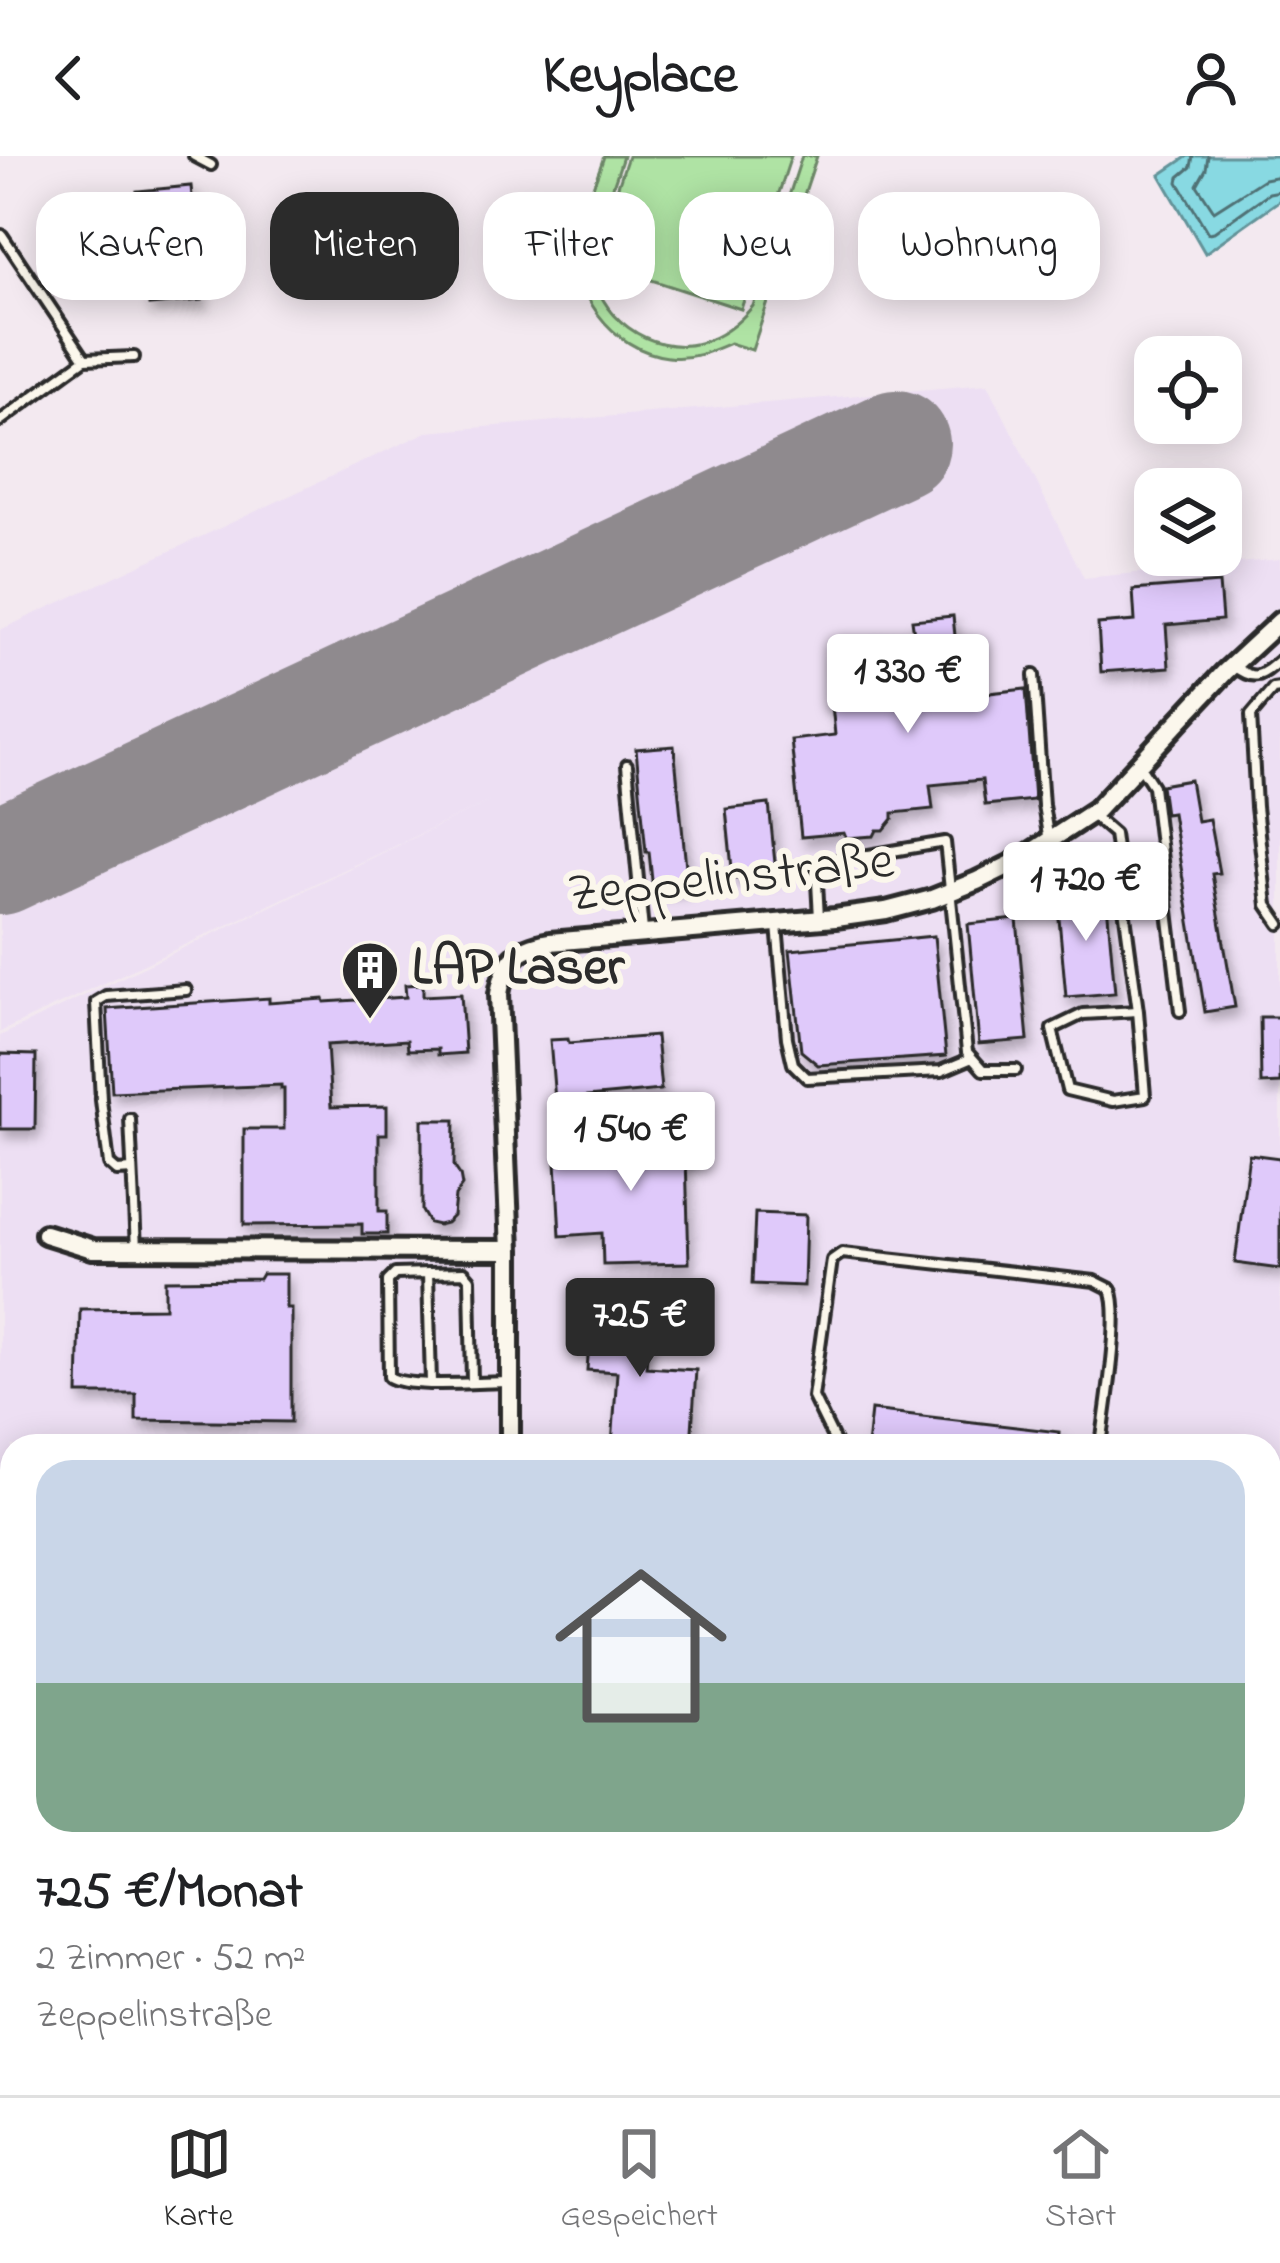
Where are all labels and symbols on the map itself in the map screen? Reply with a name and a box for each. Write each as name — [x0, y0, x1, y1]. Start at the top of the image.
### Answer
pin: 1 330 € — [797, 634, 1019, 736]
street label: Zeppelinstraße — [564, 824, 899, 936]
pin: 1 720 € — [975, 842, 1197, 944]
place label: LAP Laser — [412, 931, 626, 1009]
building icon: LAP Laser — [339, 939, 401, 1021]
pin: 1 540 € — [520, 1092, 742, 1194]
pin: 725 € — [556, 1278, 724, 1380]

